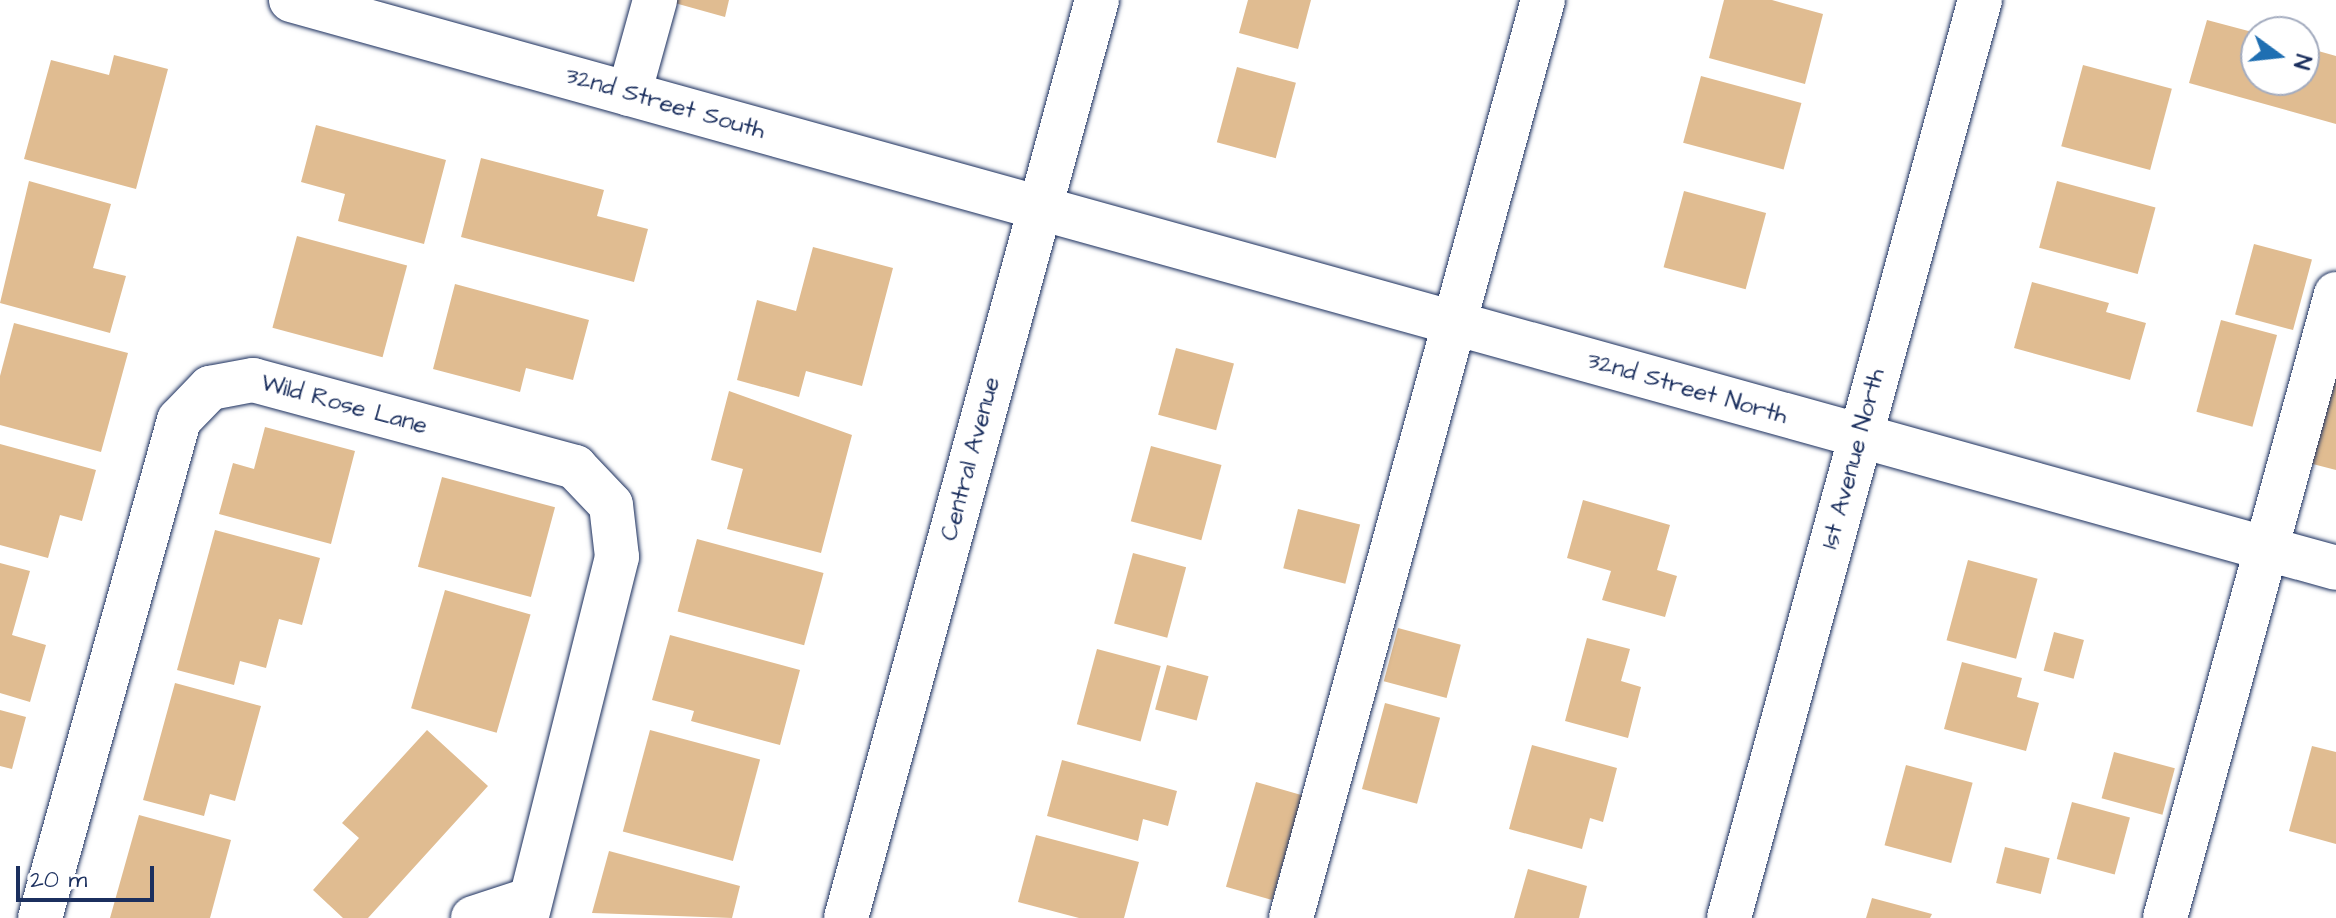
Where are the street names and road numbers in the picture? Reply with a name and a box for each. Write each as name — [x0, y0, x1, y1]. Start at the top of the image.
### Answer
street label: 32nd Street South — [562, 62, 768, 146]
street label: 32nd Street North — [1584, 347, 1790, 431]
street label: 1st Avenue North — [1816, 366, 1892, 552]
street label: Wild Rose Lane — [258, 369, 430, 441]
street label: Central Avenue — [935, 374, 1007, 544]

